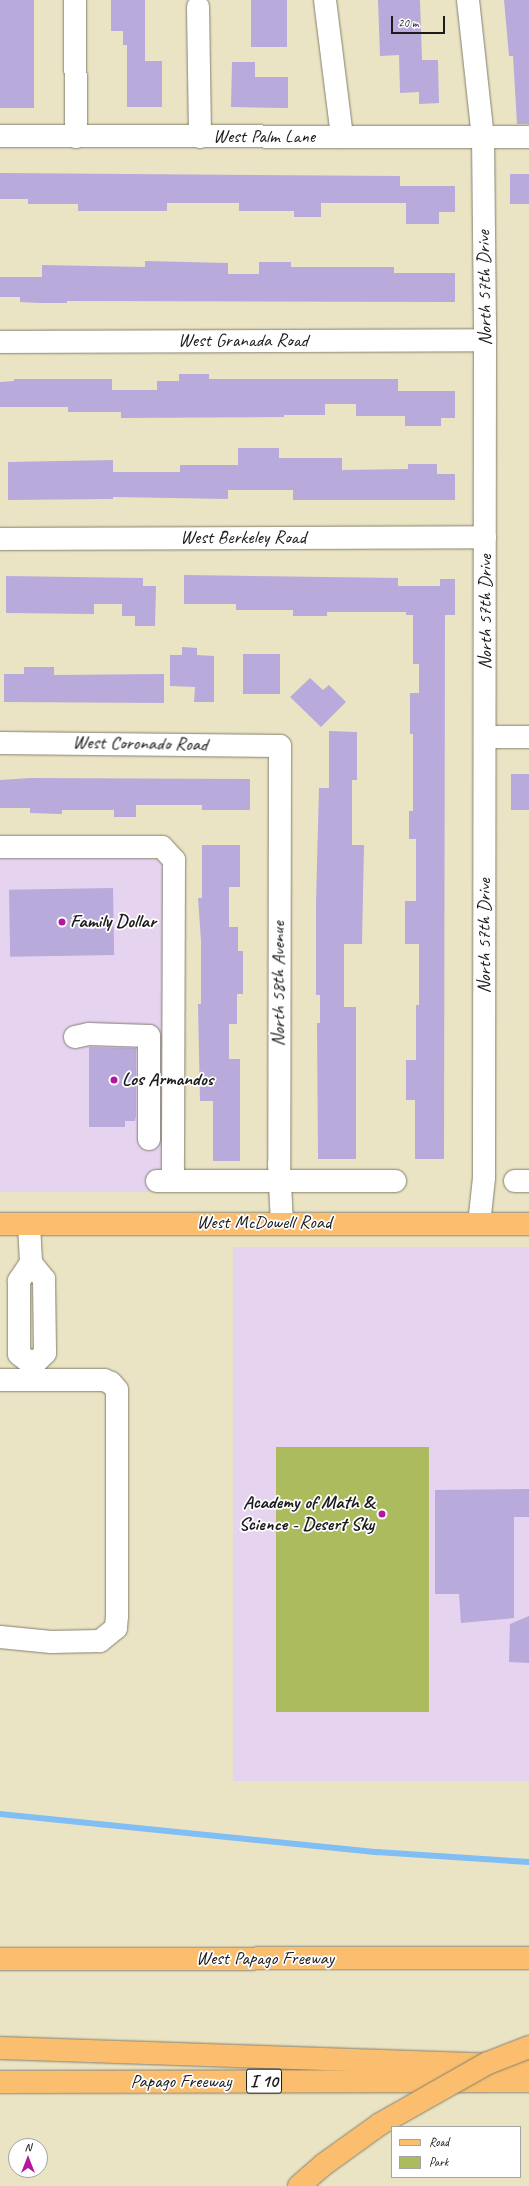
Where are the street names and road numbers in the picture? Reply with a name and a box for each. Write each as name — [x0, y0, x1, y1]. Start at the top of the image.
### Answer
street label: West Palm Lane — [212, 126, 316, 148]
street label: North 57th Drive — [473, 230, 497, 346]
street label: West Granada Road — [178, 330, 308, 352]
street label: West Berkeley Road — [180, 527, 306, 549]
street label: North 57th Drive — [475, 554, 497, 670]
street label: West Coronado Road — [73, 731, 207, 757]
street label: North 57th Drive — [474, 878, 496, 994]
street label: North 58th Avenue — [268, 922, 290, 1046]
street label: West McDowell Road — [197, 1212, 331, 1234]
street label: West Papago Freeway — [196, 1948, 334, 1970]
road number: I 10 — [246, 2065, 282, 2097]
street label: Papago Freeway — [131, 2071, 231, 2093]

